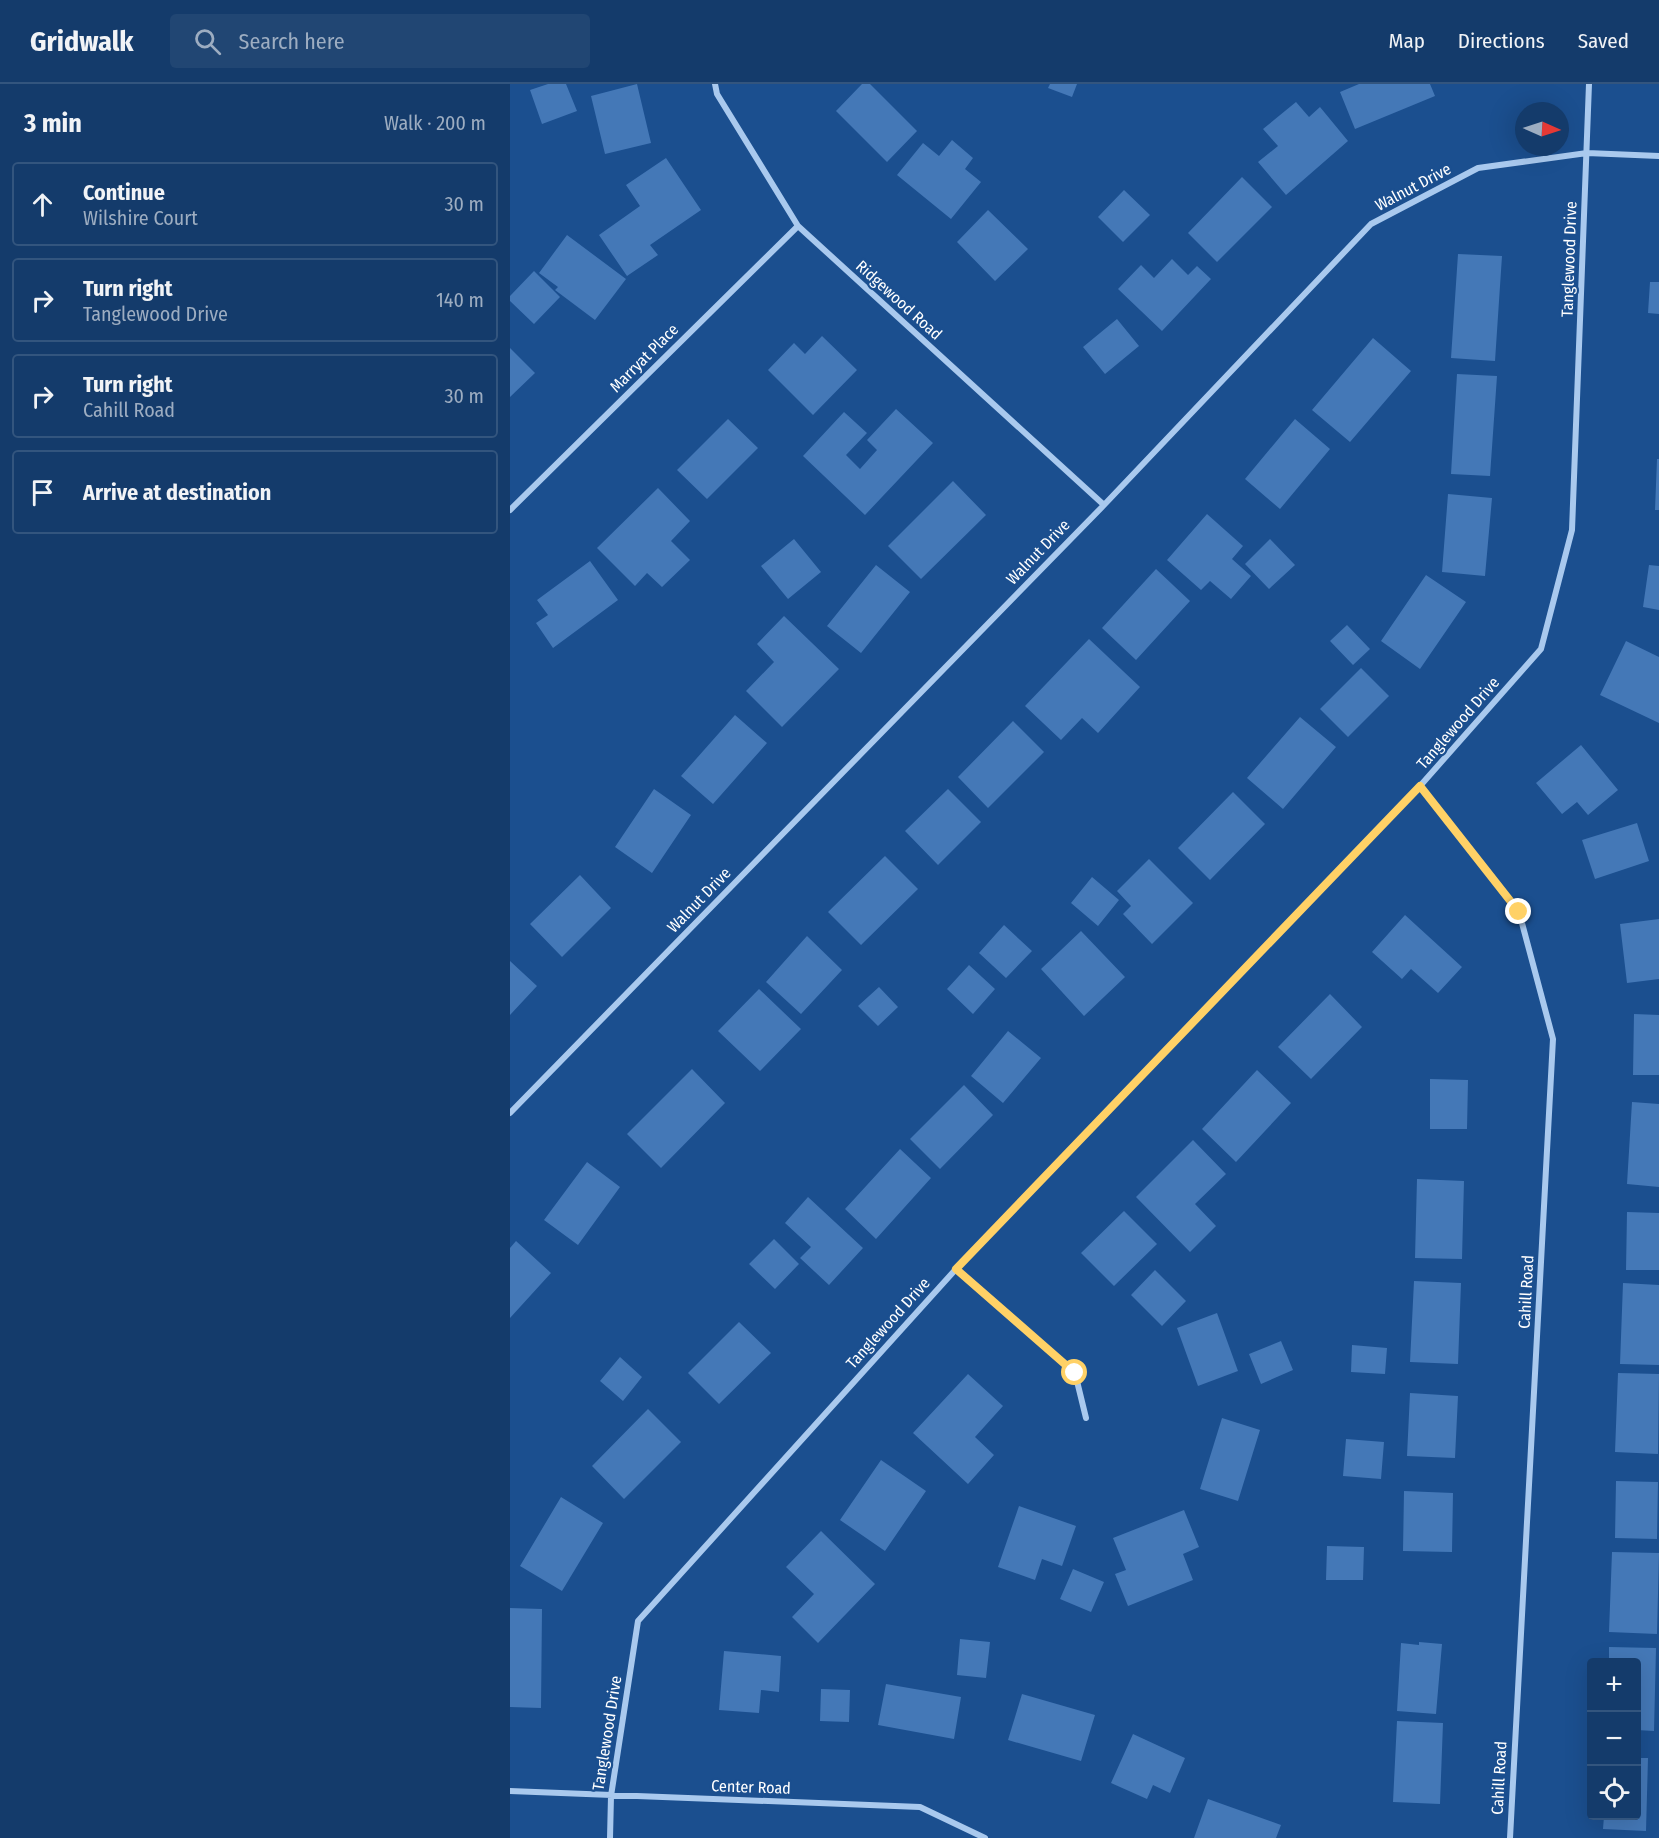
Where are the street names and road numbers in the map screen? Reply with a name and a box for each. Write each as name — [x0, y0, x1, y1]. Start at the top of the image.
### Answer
street label: Walnut Drive — [1372, 159, 1454, 215]
street label: Tanglewood Drive — [1557, 201, 1581, 317]
street label: Ridgewood Road — [852, 256, 946, 344]
street label: Marryat Place — [606, 320, 682, 396]
street label: Walnut Drive — [1002, 515, 1074, 588]
street label: Tanglewood Drive — [1413, 673, 1503, 773]
street label: Walnut Drive — [663, 863, 735, 936]
street label: Cahill Road — [1515, 1255, 1537, 1329]
street label: Tanglewood Drive — [842, 1273, 934, 1372]
street label: Tanglewood Drive — [589, 1674, 625, 1792]
street label: Cahill Road — [1488, 1741, 1510, 1815]
street label: Center Road — [711, 1776, 791, 1798]

